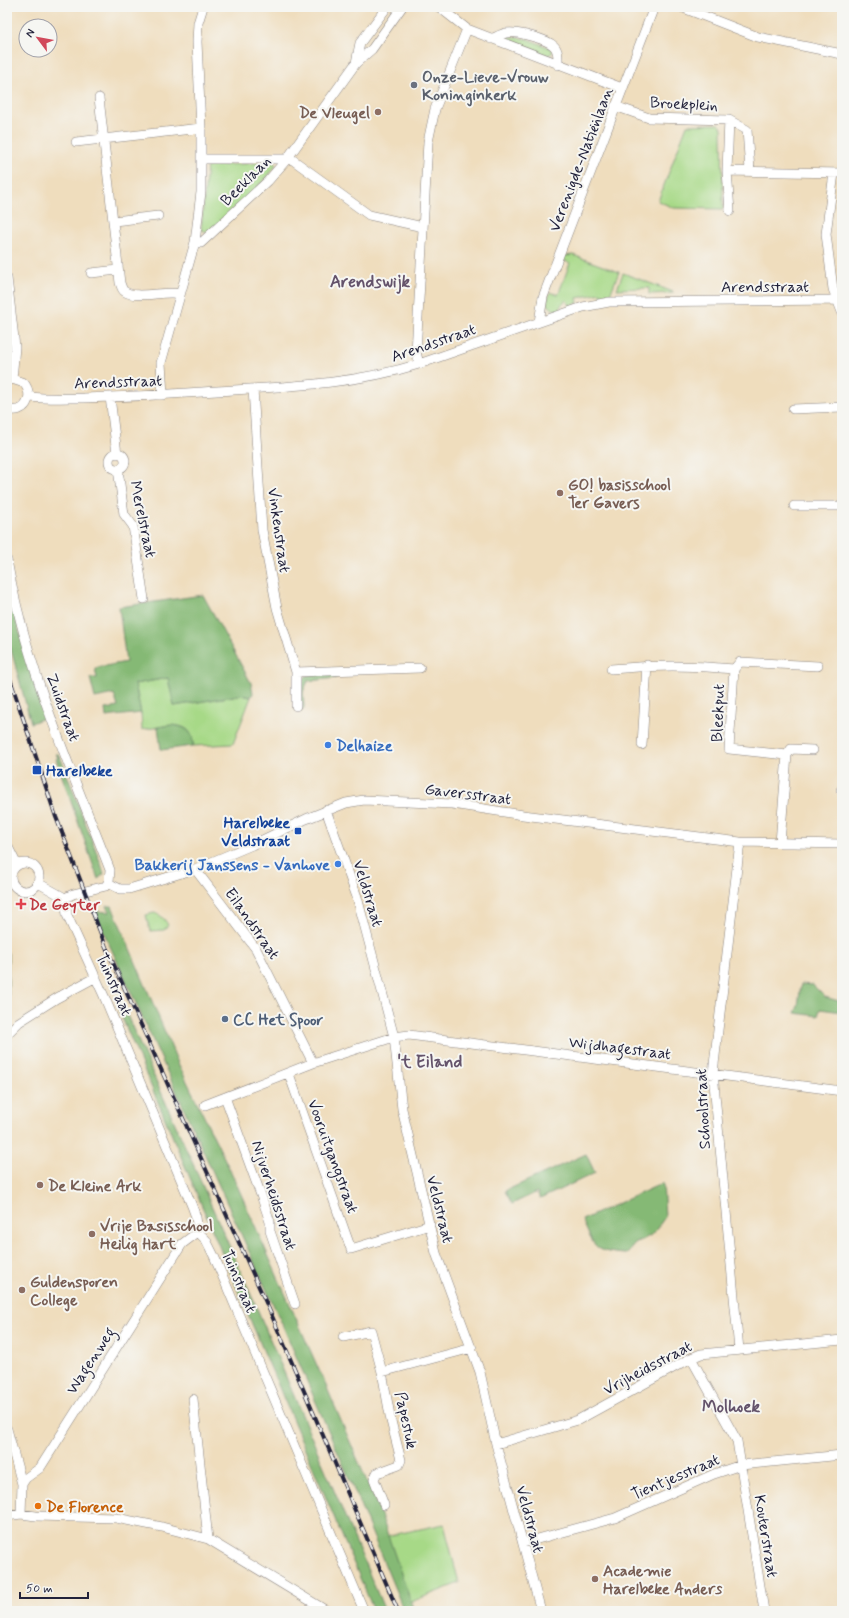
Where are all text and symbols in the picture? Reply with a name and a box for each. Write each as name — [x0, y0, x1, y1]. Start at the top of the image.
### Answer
north arrow — [18, 18, 58, 58]
text: N — [22, 26, 38, 40]
place label: Onze-Lieve-Vrouw Koninginkerk — [422, 67, 549, 107]
marker: Onze-Lieve-Vrouw Koninginkerk — [409, 80, 419, 90]
street label: Verenigde-Natiënlaan — [544, 84, 619, 235]
street label: Broekplein — [649, 92, 718, 117]
place label: De Vleugel — [299, 103, 370, 125]
marker: De Vleugel — [373, 107, 383, 117]
street label: Beeklaan — [216, 151, 276, 211]
district label: Arendswijk — [330, 271, 410, 294]
street label: Arendsstraat — [721, 277, 809, 298]
street label: Arendsstraat — [388, 319, 479, 368]
street label: Arendsstraat — [74, 370, 162, 395]
place label: GO! basisschool Ter Gavers — [568, 475, 671, 514]
street label: Merelstraat — [124, 479, 161, 560]
street label: Vinkenstraat — [262, 486, 295, 574]
marker: GO! basisschool Ter Gavers — [555, 488, 565, 498]
street label: Zuidstraat — [41, 671, 85, 744]
street label: Bleekput — [707, 684, 730, 743]
place label: Delhaize — [336, 736, 393, 757]
marker: Delhaize — [323, 740, 333, 750]
place label: Harelbeke — [46, 761, 113, 782]
marker: Harelbeke — [31, 764, 43, 776]
street label: Gaversstraat — [423, 779, 512, 810]
place label: Harelbeke Veldstraat — [221, 813, 290, 852]
marker: Harelbeke Veldstraat — [293, 826, 303, 836]
place label: Bakkerij Janssens - Vanhove — [134, 855, 330, 876]
street label: Veldstraat — [347, 858, 388, 929]
marker: Bakkerij Janssens - Vanhove — [333, 859, 343, 869]
street label: Eilandstraat — [219, 884, 284, 964]
place label: De Geyter — [29, 895, 100, 916]
marker: De Geyter — [16, 899, 26, 909]
street label: Tuinstraat — [91, 950, 137, 1019]
place label: CC Het Spoor — [233, 1010, 324, 1031]
marker: CC Het Spoor — [220, 1014, 230, 1024]
street label: Wijdhagestraat — [567, 1032, 672, 1066]
district label: 't Eiland — [398, 1051, 463, 1073]
street label: Schoolstraat — [691, 1068, 716, 1150]
street label: Vooruitgangstraat — [301, 1097, 363, 1217]
street label: Nijverheidsstraat — [246, 1138, 301, 1253]
street label: Veldstraat — [421, 1173, 458, 1245]
place label: De Kleine Ark — [48, 1176, 143, 1197]
marker: De Kleine Ark — [35, 1180, 45, 1190]
place label: Vrije Basisschool Heilig Hart — [100, 1216, 213, 1256]
marker: Vrije Basisschool Heilig Hart — [87, 1229, 97, 1239]
street label: Tuinstraat — [216, 1247, 261, 1316]
place label: Guldensporen College — [30, 1272, 118, 1312]
marker: Guldensporen College — [17, 1285, 27, 1295]
street label: Wagenweg — [62, 1323, 122, 1399]
street label: Vrijheidsstraat — [600, 1336, 696, 1401]
street label: Papestuk — [389, 1390, 422, 1451]
district label: Molhoek — [702, 1396, 761, 1418]
street label: Tientjesstraat — [628, 1449, 723, 1505]
street label: Veldstraat — [511, 1483, 549, 1555]
street label: Kouterstraat — [749, 1493, 782, 1579]
place label: De Florence — [46, 1497, 124, 1518]
marker: De Florence — [33, 1501, 43, 1511]
place label: Academie Harelbeke Anders — [603, 1561, 723, 1600]
scale bar — [20, 1574, 88, 1600]
marker: Academie Harelbeke Anders — [590, 1574, 600, 1584]
text: 50 m — [26, 1581, 53, 1597]

